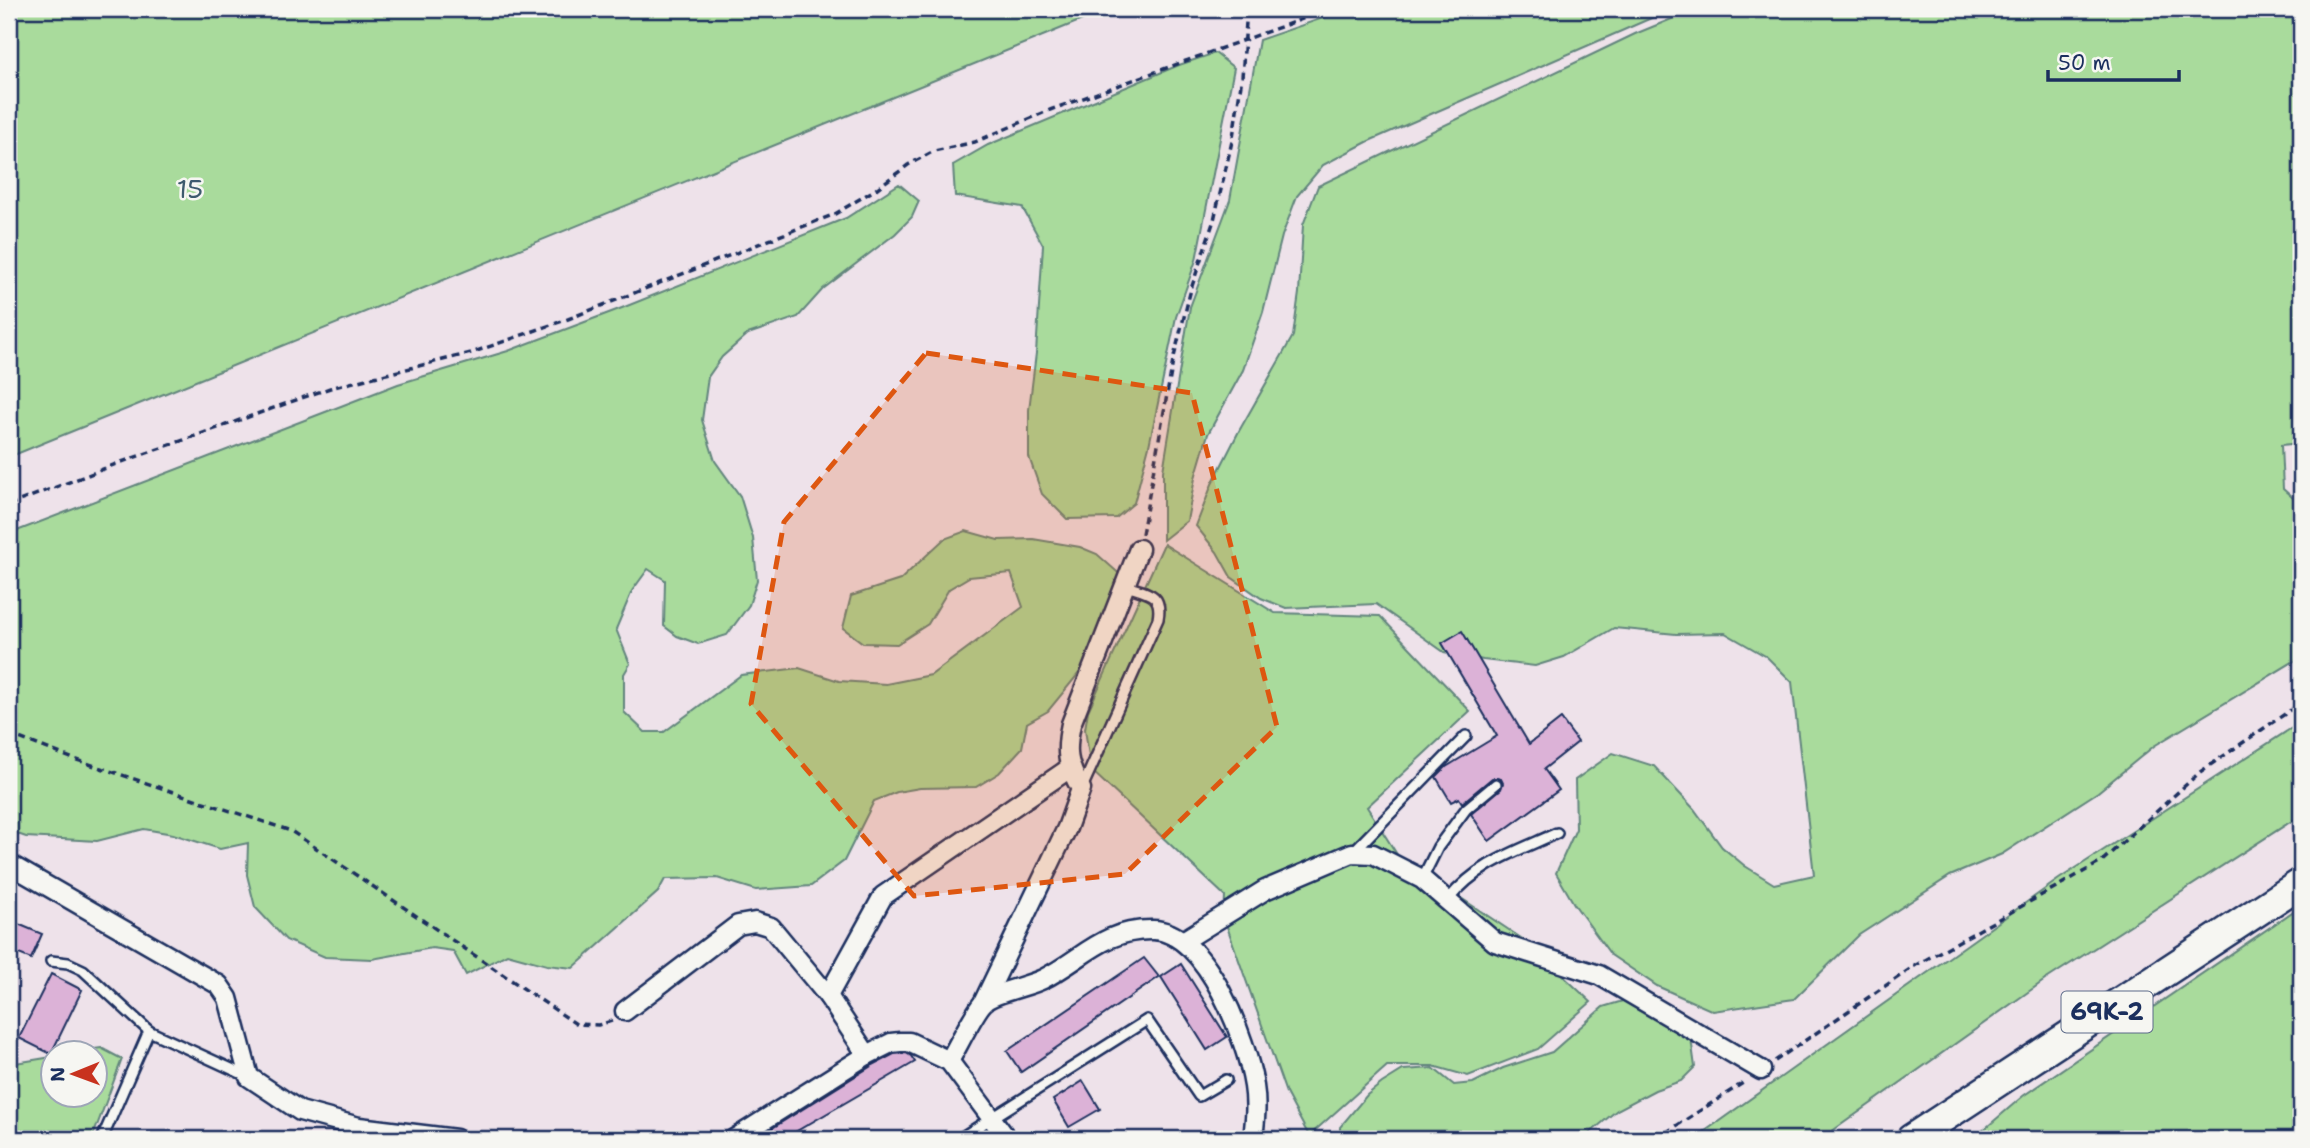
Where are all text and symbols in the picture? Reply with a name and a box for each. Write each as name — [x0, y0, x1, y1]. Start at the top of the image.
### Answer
scale bar — [2048, 38, 2179, 82]
text: 50 m — [2058, 49, 2111, 77]
park label: 15 — [177, 171, 203, 206]
road number: 69К-2 — [2062, 992, 2152, 1032]
north arrow — [38, 1040, 108, 1110]
text: N — [45, 1067, 70, 1082]

